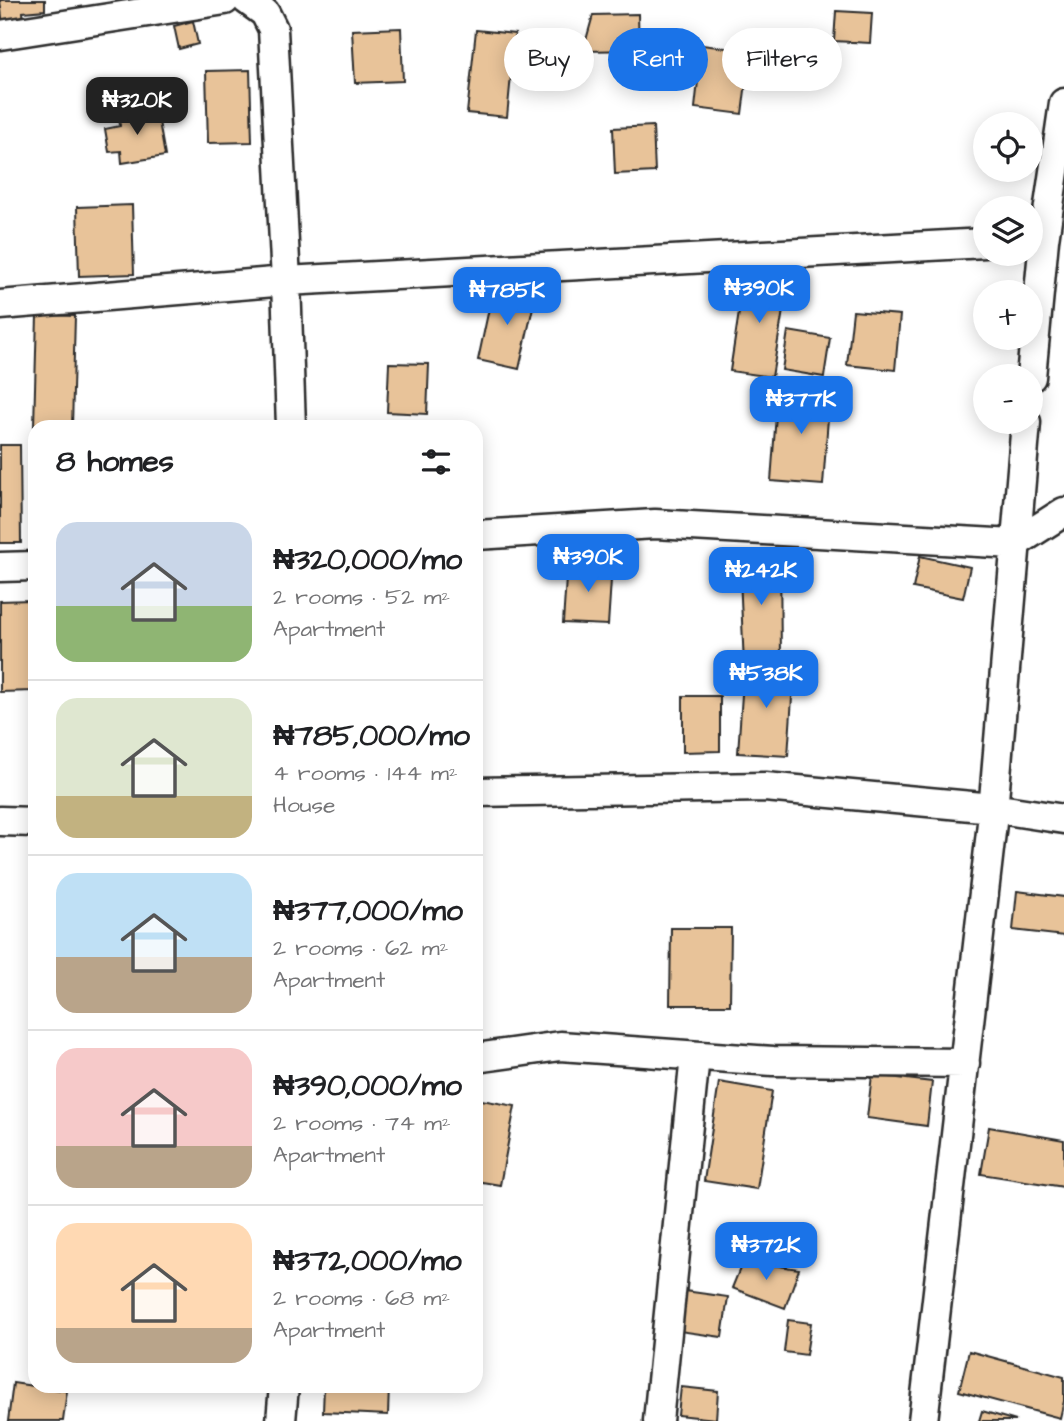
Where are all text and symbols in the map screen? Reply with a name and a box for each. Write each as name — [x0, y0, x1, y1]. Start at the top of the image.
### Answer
chip: Buy — [504, 28, 594, 91]
chip: Rent — [608, 28, 708, 91]
chip: Filters — [722, 28, 842, 91]
pin: ₦320K — [88, 78, 186, 137]
text: ₦320K — [102, 84, 172, 116]
map controls — [973, 112, 1043, 434]
button: locate — [973, 112, 1043, 182]
button: layers — [973, 196, 1043, 266]
pin: ₦390K — [710, 266, 808, 325]
pin: ₦785K — [458, 268, 556, 327]
text: ₦390K — [724, 272, 794, 304]
text: ₦785K — [469, 274, 545, 306]
button: + — [973, 280, 1043, 350]
button: − — [973, 364, 1043, 434]
pin: ₦377K — [752, 376, 850, 436]
text: ₦377K — [766, 383, 836, 415]
text: 8 homes — [56, 441, 174, 483]
icon: filters — [417, 443, 455, 481]
pin: ₦390K — [539, 534, 637, 594]
text: ₦320,000/mo — [273, 539, 462, 581]
text: ₦390K — [553, 541, 623, 573]
pin: ₦242K — [712, 548, 810, 607]
icon: home — [112, 550, 196, 634]
text: ₦242K — [725, 554, 797, 586]
text: 2 rooms · 52 m² — [273, 581, 450, 613]
text: Apartment — [273, 613, 385, 645]
pin: ₦538K — [717, 650, 815, 710]
text: ₦538K — [729, 657, 803, 689]
text: ₦785,000/mo — [273, 715, 470, 757]
icon: home — [112, 726, 196, 810]
text: 4 rooms · 144 m² — [273, 757, 458, 789]
text: House — [273, 789, 336, 821]
text: ₦377,000/mo — [273, 890, 463, 932]
icon: home — [112, 901, 196, 985]
text: 2 rooms · 62 m² — [273, 932, 448, 964]
text: Apartment — [273, 964, 385, 996]
text: ₦390,000/mo — [273, 1065, 462, 1107]
icon: home — [112, 1076, 196, 1160]
text: 2 rooms · 74 m² — [273, 1107, 451, 1139]
text: Apartment — [273, 1139, 385, 1171]
pin: ₦372K — [717, 1222, 815, 1282]
text: ₦372K — [731, 1229, 801, 1261]
text: ₦372,000/mo — [273, 1240, 462, 1282]
icon: home — [112, 1251, 196, 1335]
text: 2 rooms · 68 m² — [273, 1282, 450, 1314]
text: Apartment — [273, 1314, 385, 1346]

